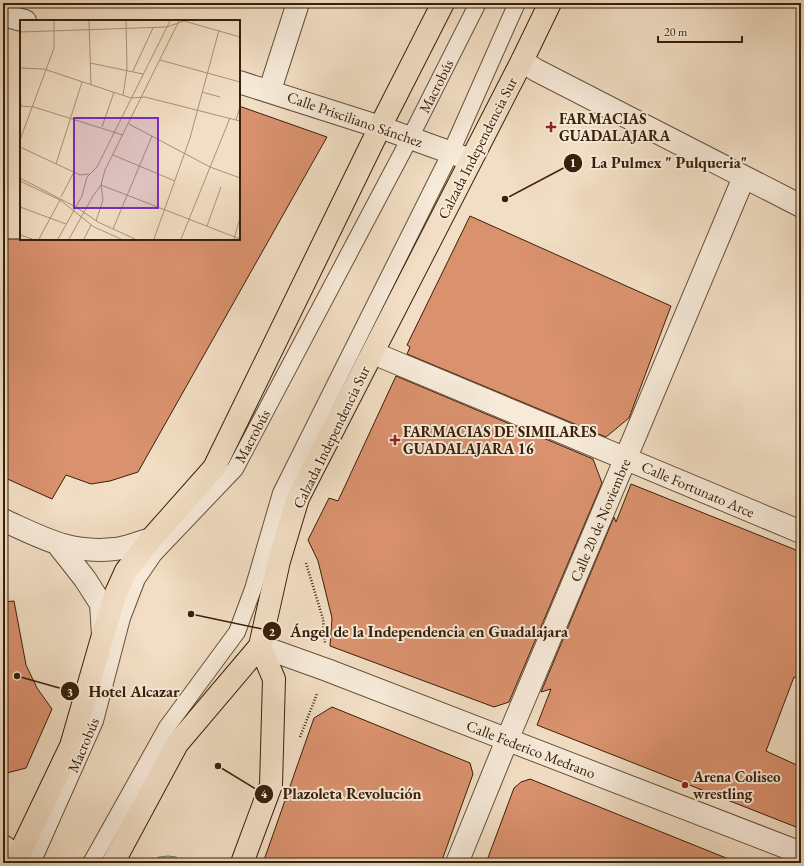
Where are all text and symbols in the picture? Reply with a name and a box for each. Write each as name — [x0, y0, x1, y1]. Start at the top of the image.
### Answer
scale bar — [658, 18, 742, 44]
inset map — [20, 20, 240, 240]
text: 20 m — [664, 24, 688, 40]
street label: Macrobús — [414, 56, 458, 116]
street label: Calzada Independencia Sur — [433, 74, 521, 222]
street label: Calle Prisciliano Sánchez — [285, 87, 426, 151]
place label: FARMACIAS GUADALAJARA — [559, 109, 670, 145]
marker: FARMACIAS GUADALAJARA — [546, 122, 556, 132]
callout: La Pulmex " Pulqueria" — [563, 149, 755, 177]
text: La Pulmex " Pulqueria" — [591, 152, 747, 173]
text: 1 — [570, 155, 576, 171]
street label: Calzada Independencia Sur — [288, 363, 374, 511]
street label: Macrobús — [230, 406, 274, 466]
place label: FARMACIAS DE SIMILARES GUADALAJARA 16 — [403, 422, 597, 458]
marker: FARMACIAS DE SIMILARES GUADALAJARA 16 — [390, 435, 400, 445]
street label: Calle 20 de Noviembre — [565, 455, 635, 584]
street label: Calle Fortunato Arce — [639, 457, 758, 521]
callout: Ángel de la Independencia en Guadalajara — [262, 617, 576, 645]
text: Ángel de la Independencia en Guadalajara — [289, 621, 569, 642]
text: 2 — [269, 624, 276, 640]
callout: Hotel Alcazar — [60, 677, 187, 705]
text: Hotel Alcazar — [88, 681, 180, 702]
text: 3 — [67, 684, 73, 700]
street label: Macrobús — [63, 714, 103, 775]
street label: Calle Federico Medrano — [464, 716, 598, 782]
place label: Arena Coliseo wrestling — [692, 767, 781, 803]
callout: Plazoleta Revolución — [254, 780, 429, 808]
marker: Arena Coliseo wrestling — [680, 780, 690, 790]
text: Plazoleta Revolución — [282, 783, 422, 804]
text: 4 — [261, 786, 268, 802]

